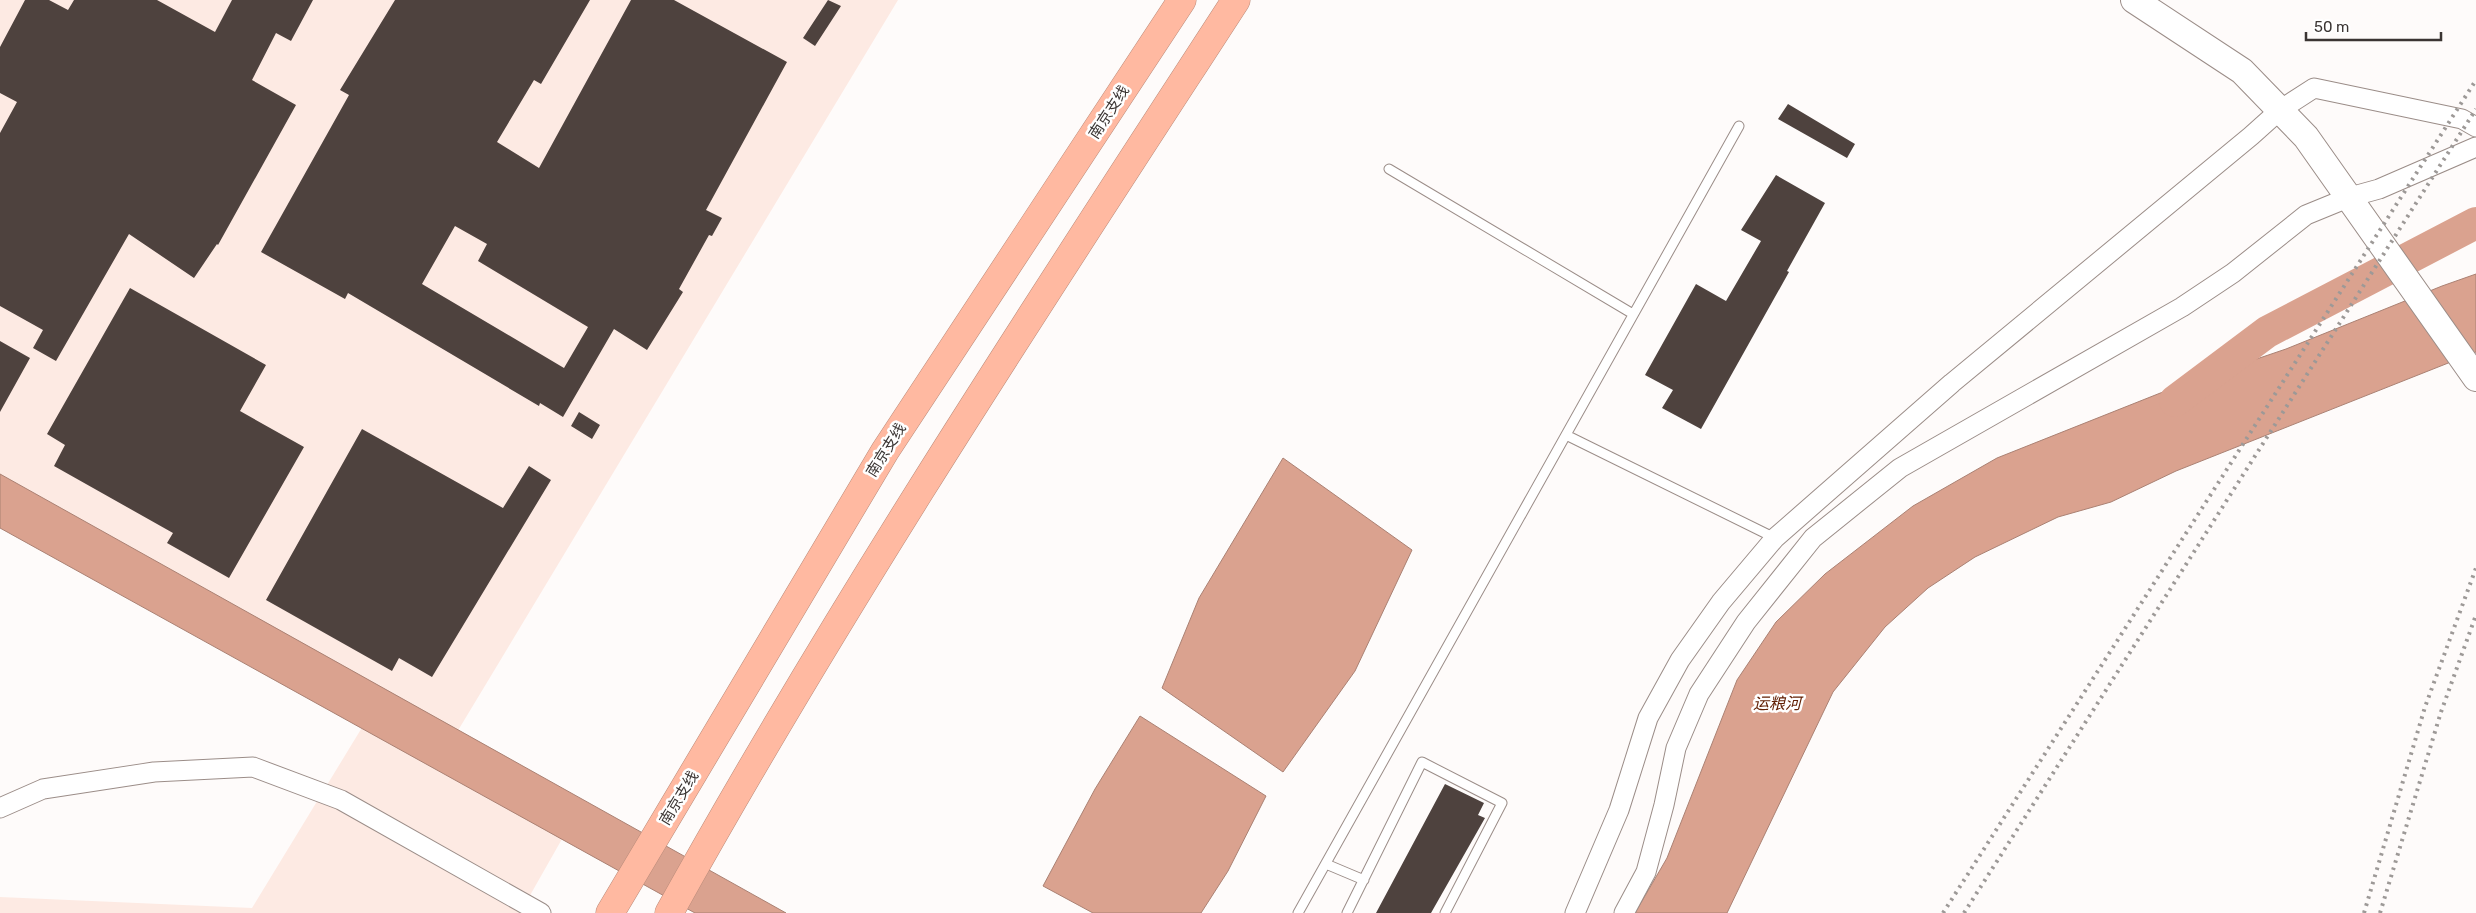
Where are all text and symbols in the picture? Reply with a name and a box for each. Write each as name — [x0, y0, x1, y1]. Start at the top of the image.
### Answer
scale bar — [2306, 10, 2441, 42]
text: 50 m — [2314, 18, 2349, 36]
street label: 南京支线 — [1085, 82, 1133, 142]
street label: 南京支线 — [862, 420, 910, 480]
water label: 运粮河 — [1753, 694, 1804, 713]
street label: 南京支线 — [656, 768, 702, 828]

